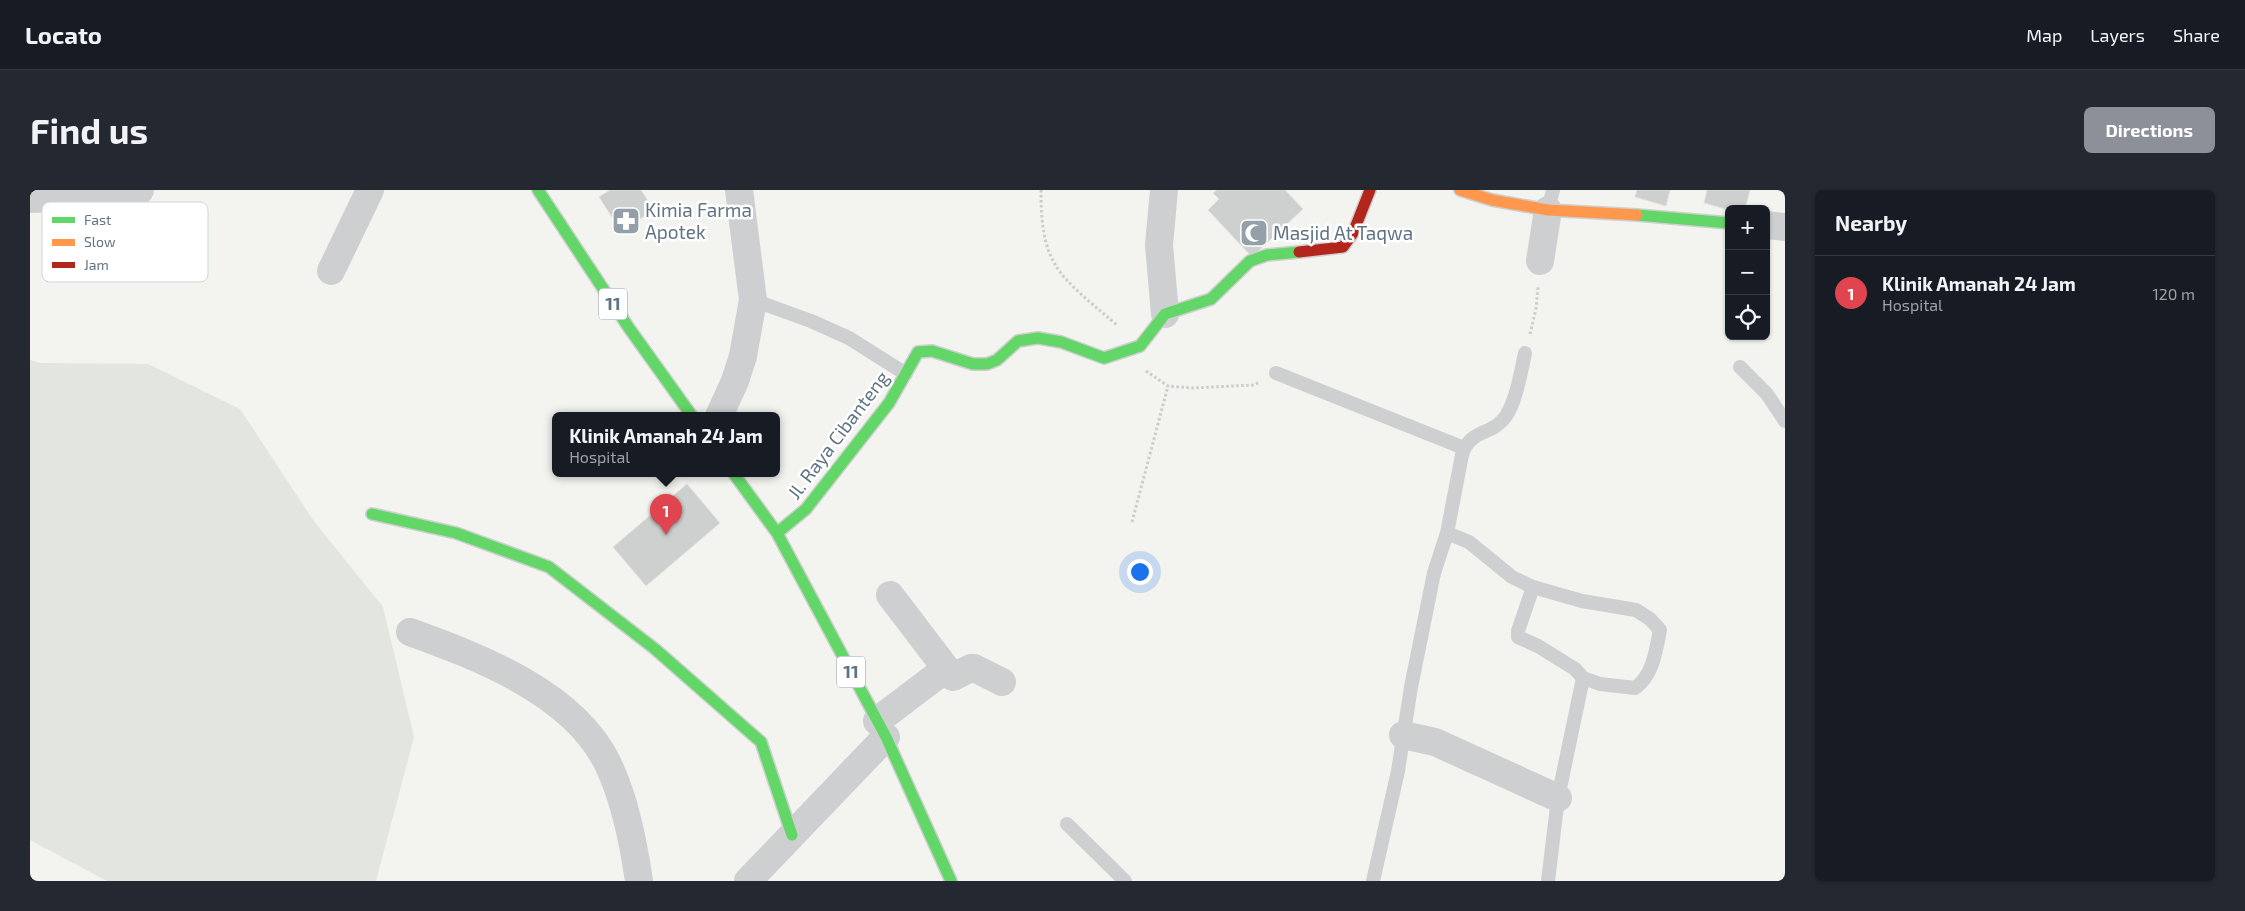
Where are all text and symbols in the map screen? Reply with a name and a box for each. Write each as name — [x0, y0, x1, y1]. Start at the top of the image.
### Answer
text: Locato — [25, 20, 102, 49]
text: Map — [2026, 24, 2062, 46]
text: Layers — [2090, 24, 2145, 46]
text: Share — [2173, 24, 2220, 46]
button: Directions — [2084, 107, 2215, 153]
text: Find us — [30, 109, 148, 151]
place label: Kimia Farma Apotek — [645, 198, 752, 243]
legend — [42, 202, 208, 282]
map controls — [1725, 205, 1770, 340]
button: + — [1725, 205, 1770, 250]
pharmacy icon: Kimia Farma Apotek — [611, 206, 641, 236]
text: Nearby — [1835, 210, 1907, 235]
text: Fast — [84, 211, 111, 228]
mosque icon: Masjid At Taqwa — [1239, 218, 1269, 248]
place label: Masjid At Taqwa — [1273, 221, 1413, 244]
text: Slow — [84, 233, 116, 250]
button: − — [1725, 250, 1770, 295]
text: Jam — [84, 256, 109, 273]
text: Klinik Amanah 24 Jam — [1882, 272, 2076, 295]
text: 1 — [1848, 284, 1854, 303]
text: 120 m — [2152, 284, 2195, 303]
road number: 11 — [599, 288, 627, 320]
button: locate — [1725, 295, 1770, 340]
text: Hospital — [1882, 295, 1943, 314]
street label: Jl. Raya Cibanteng — [782, 366, 893, 503]
popup — [552, 412, 780, 477]
text: Klinik Amanah 24 Jam — [569, 424, 763, 447]
text: Hospital — [569, 447, 630, 466]
pin: 1 — [650, 494, 682, 535]
your location — [1127, 559, 1153, 585]
road number: 11 — [837, 657, 865, 688]

